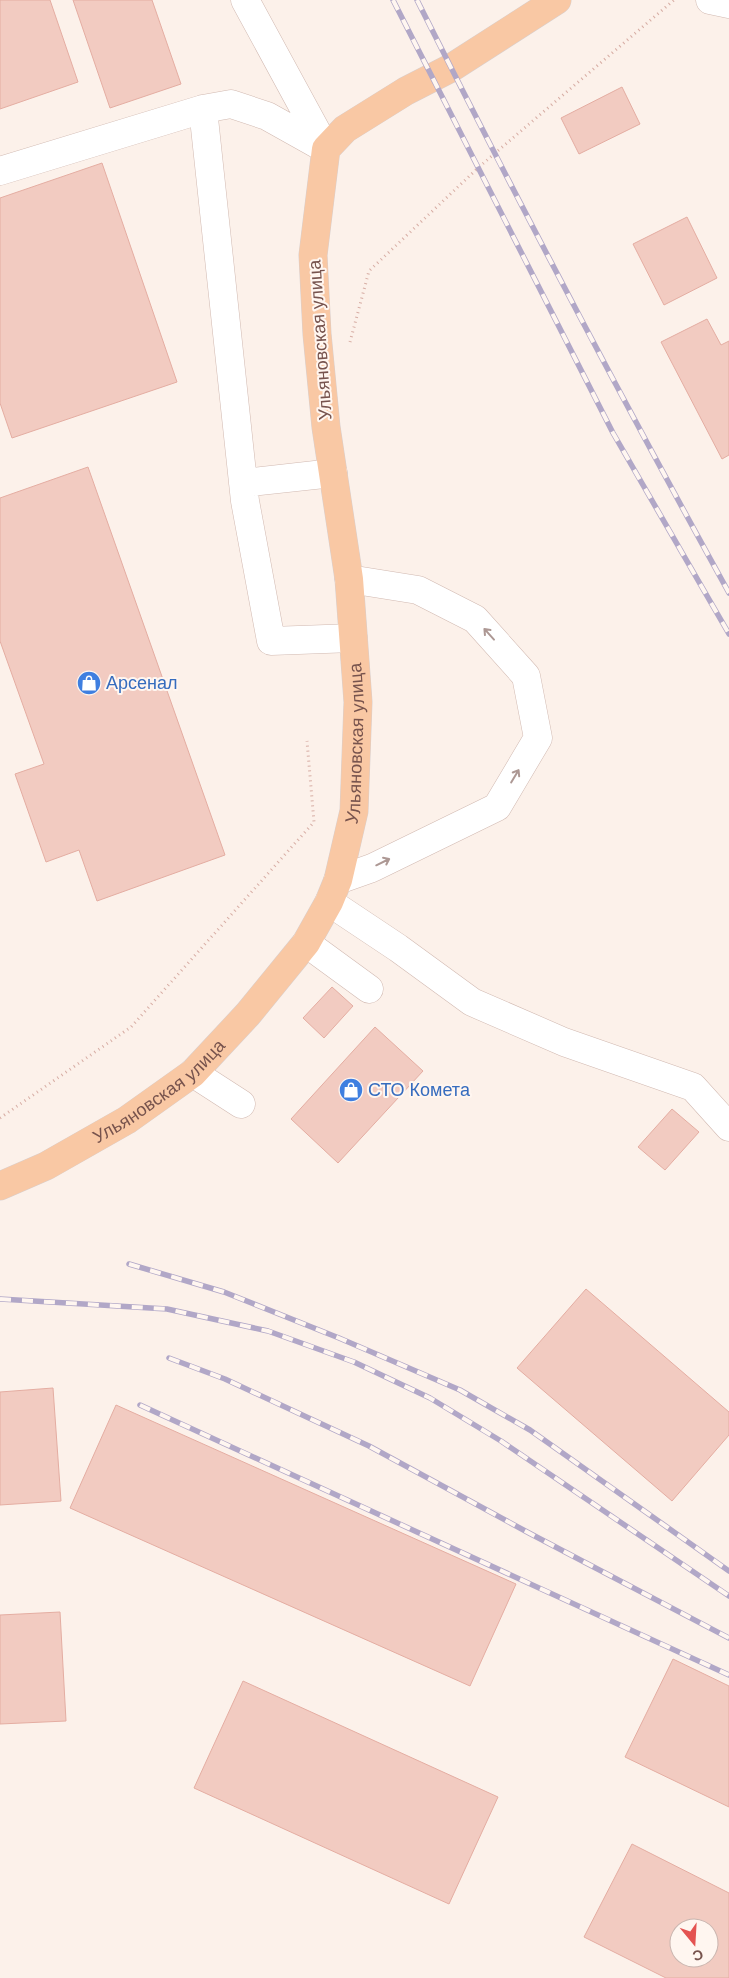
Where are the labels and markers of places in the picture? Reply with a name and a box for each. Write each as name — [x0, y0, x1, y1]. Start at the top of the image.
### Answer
shop icon: Арсенал — [76, 670, 102, 696]
place label: Арсенал — [106, 673, 177, 693]
shop icon: СТО Комета — [338, 1077, 364, 1103]
place label: СТО Комета — [368, 1080, 471, 1100]

